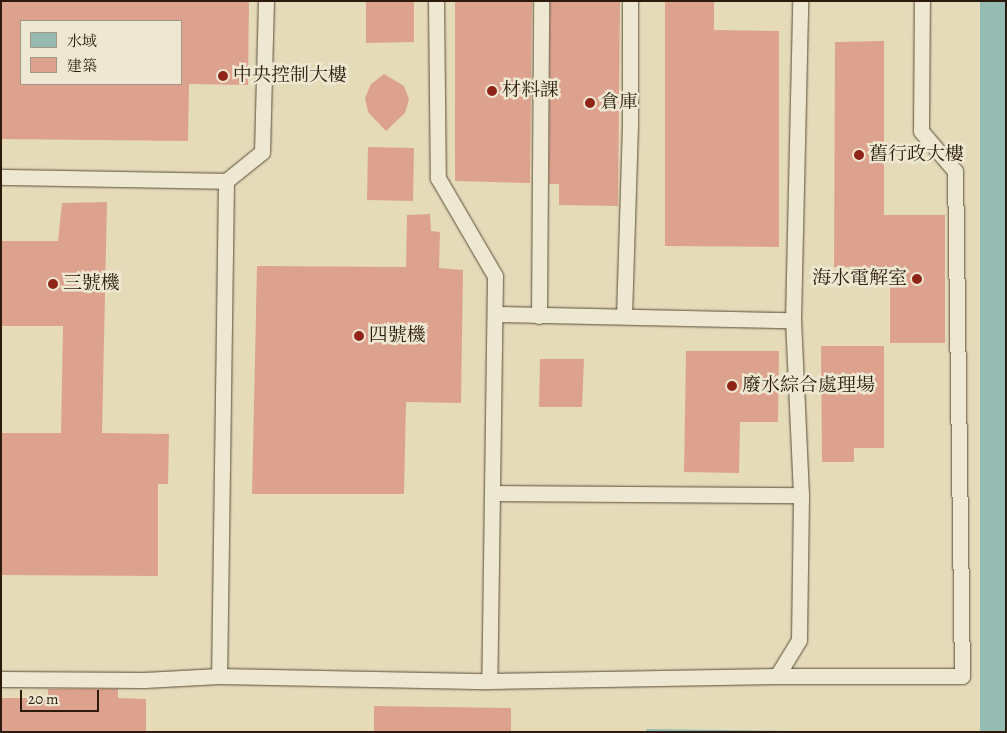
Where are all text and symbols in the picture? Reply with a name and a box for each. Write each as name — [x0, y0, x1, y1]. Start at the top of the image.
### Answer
legend — [20, 20, 182, 85]
text: 水域 — [67, 31, 97, 51]
text: 建築 — [67, 56, 97, 76]
place label: 中央控制大樓 — [233, 65, 347, 87]
marker: 中央控制大樓 — [217, 70, 229, 82]
place label: 材料課 — [502, 80, 559, 102]
marker: 材料課 — [486, 85, 498, 97]
place label: 倉庫 — [600, 92, 638, 114]
marker: 倉庫 — [584, 97, 596, 109]
place label: 舊行政大樓 — [869, 144, 964, 166]
marker: 舊行政大樓 — [853, 149, 865, 161]
place label: 海水電解室 — [812, 268, 907, 290]
place label: 三號機 — [63, 273, 120, 295]
marker: 海水電解室 — [911, 273, 923, 285]
marker: 三號機 — [47, 278, 59, 290]
place label: 四號機 — [369, 325, 426, 347]
marker: 四號機 — [353, 330, 365, 342]
place label: 廢水綜合處理場 — [742, 375, 875, 397]
marker: 廢水綜合處理場 — [726, 380, 738, 392]
scale bar — [22, 680, 101, 712]
text: 20 m — [28, 689, 59, 709]

